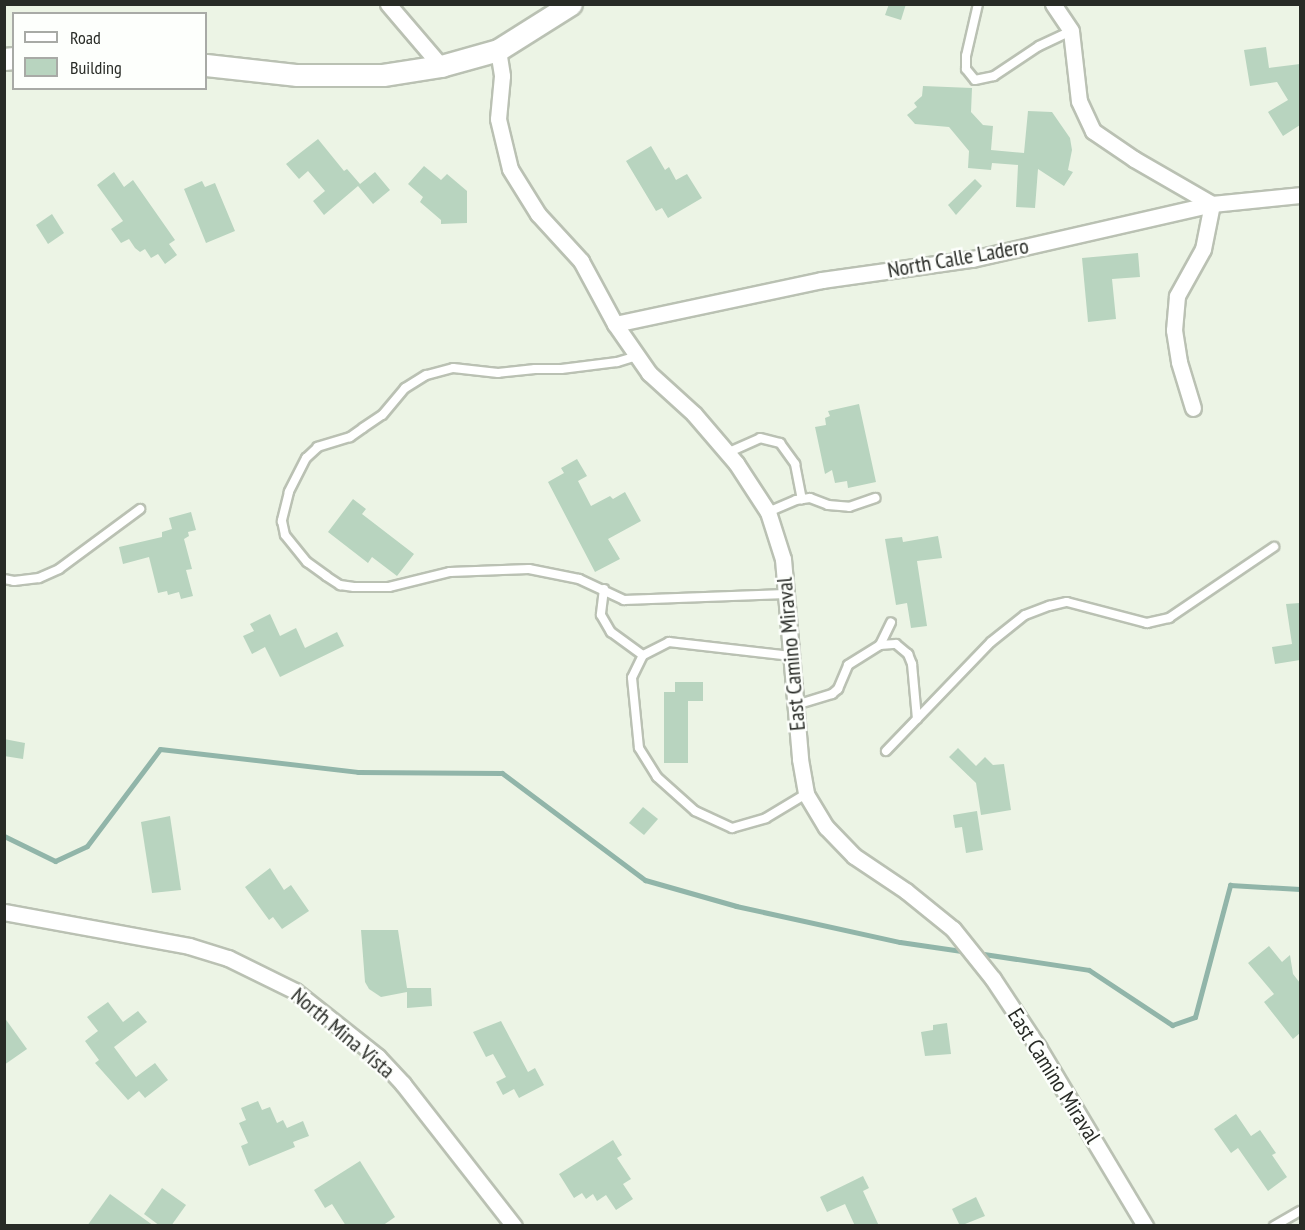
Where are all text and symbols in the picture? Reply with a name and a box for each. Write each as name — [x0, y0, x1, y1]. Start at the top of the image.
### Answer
legend — [12, 12, 207, 90]
text: Road — [70, 26, 101, 49]
text: Building — [70, 56, 122, 79]
street label: North Calle Ladero — [885, 233, 1031, 283]
street label: East Camino Miraval — [771, 576, 811, 732]
street label: North Mina Vista — [286, 982, 400, 1084]
street label: East Camino Miraval — [1002, 1004, 1106, 1148]

